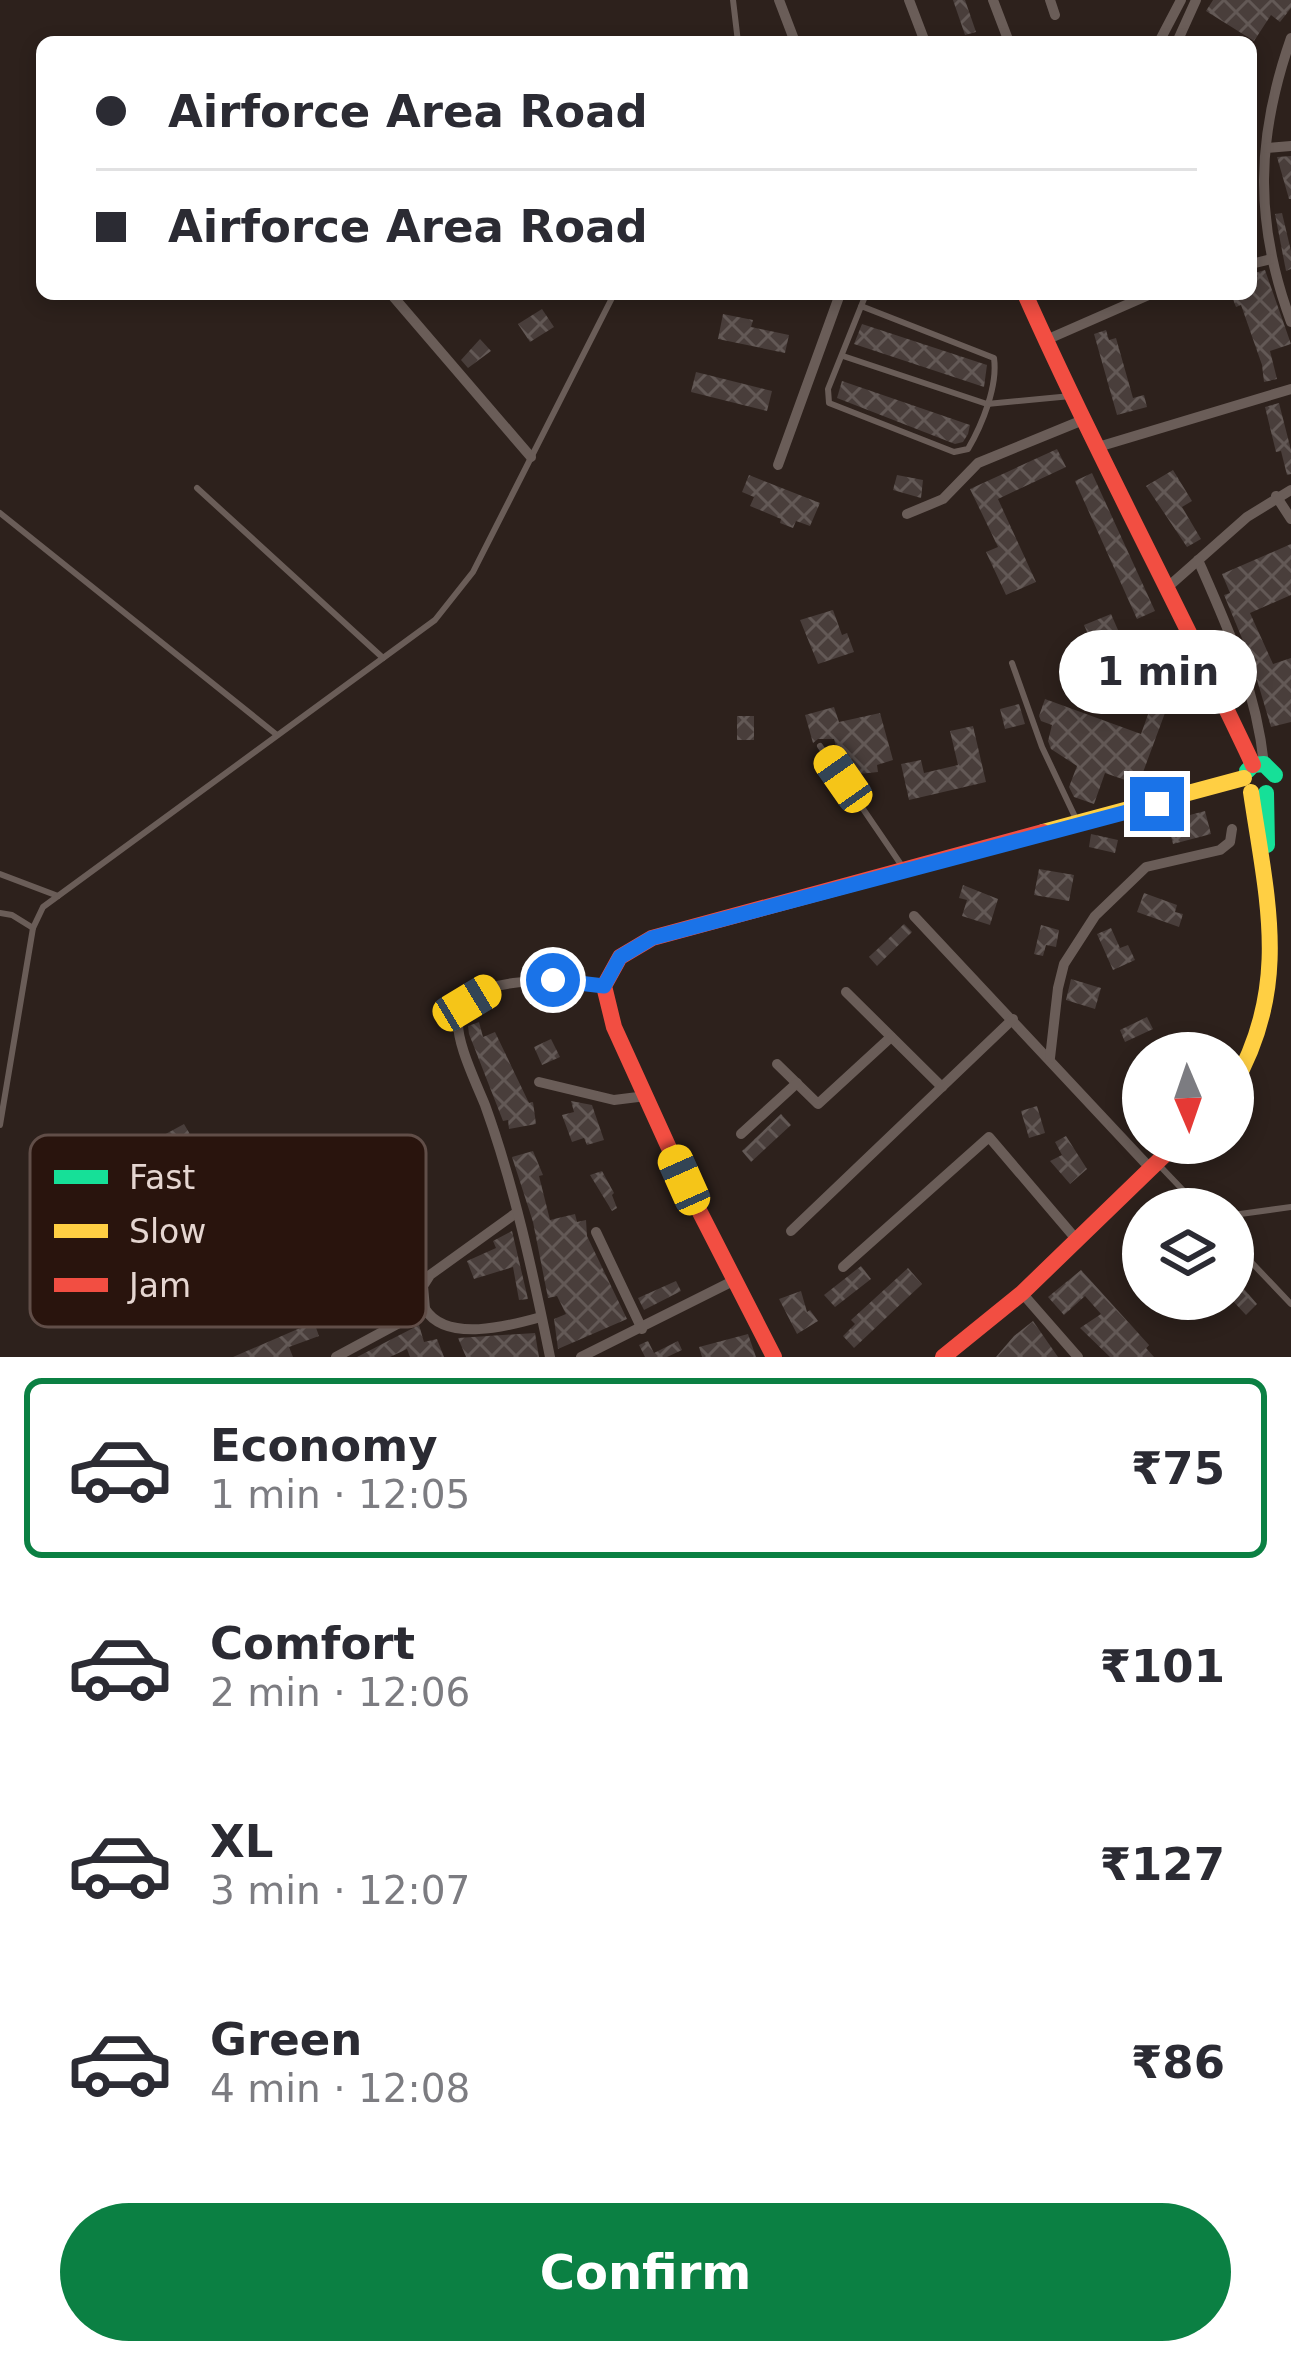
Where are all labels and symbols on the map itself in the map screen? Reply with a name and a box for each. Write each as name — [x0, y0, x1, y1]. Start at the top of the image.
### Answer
callout: 1 min — [1058, 630, 1256, 714]
car — [808, 739, 878, 819]
route end — [1130, 777, 1184, 831]
route start — [526, 953, 580, 1007]
car — [427, 969, 507, 1037]
north arrow — [1122, 1032, 1254, 1164]
legend — [30, 1135, 426, 1327]
car — [653, 1140, 715, 1220]
text: Fast — [129, 1158, 195, 1197]
text: Slow — [129, 1212, 206, 1251]
text: Jam — [127, 1266, 191, 1305]

